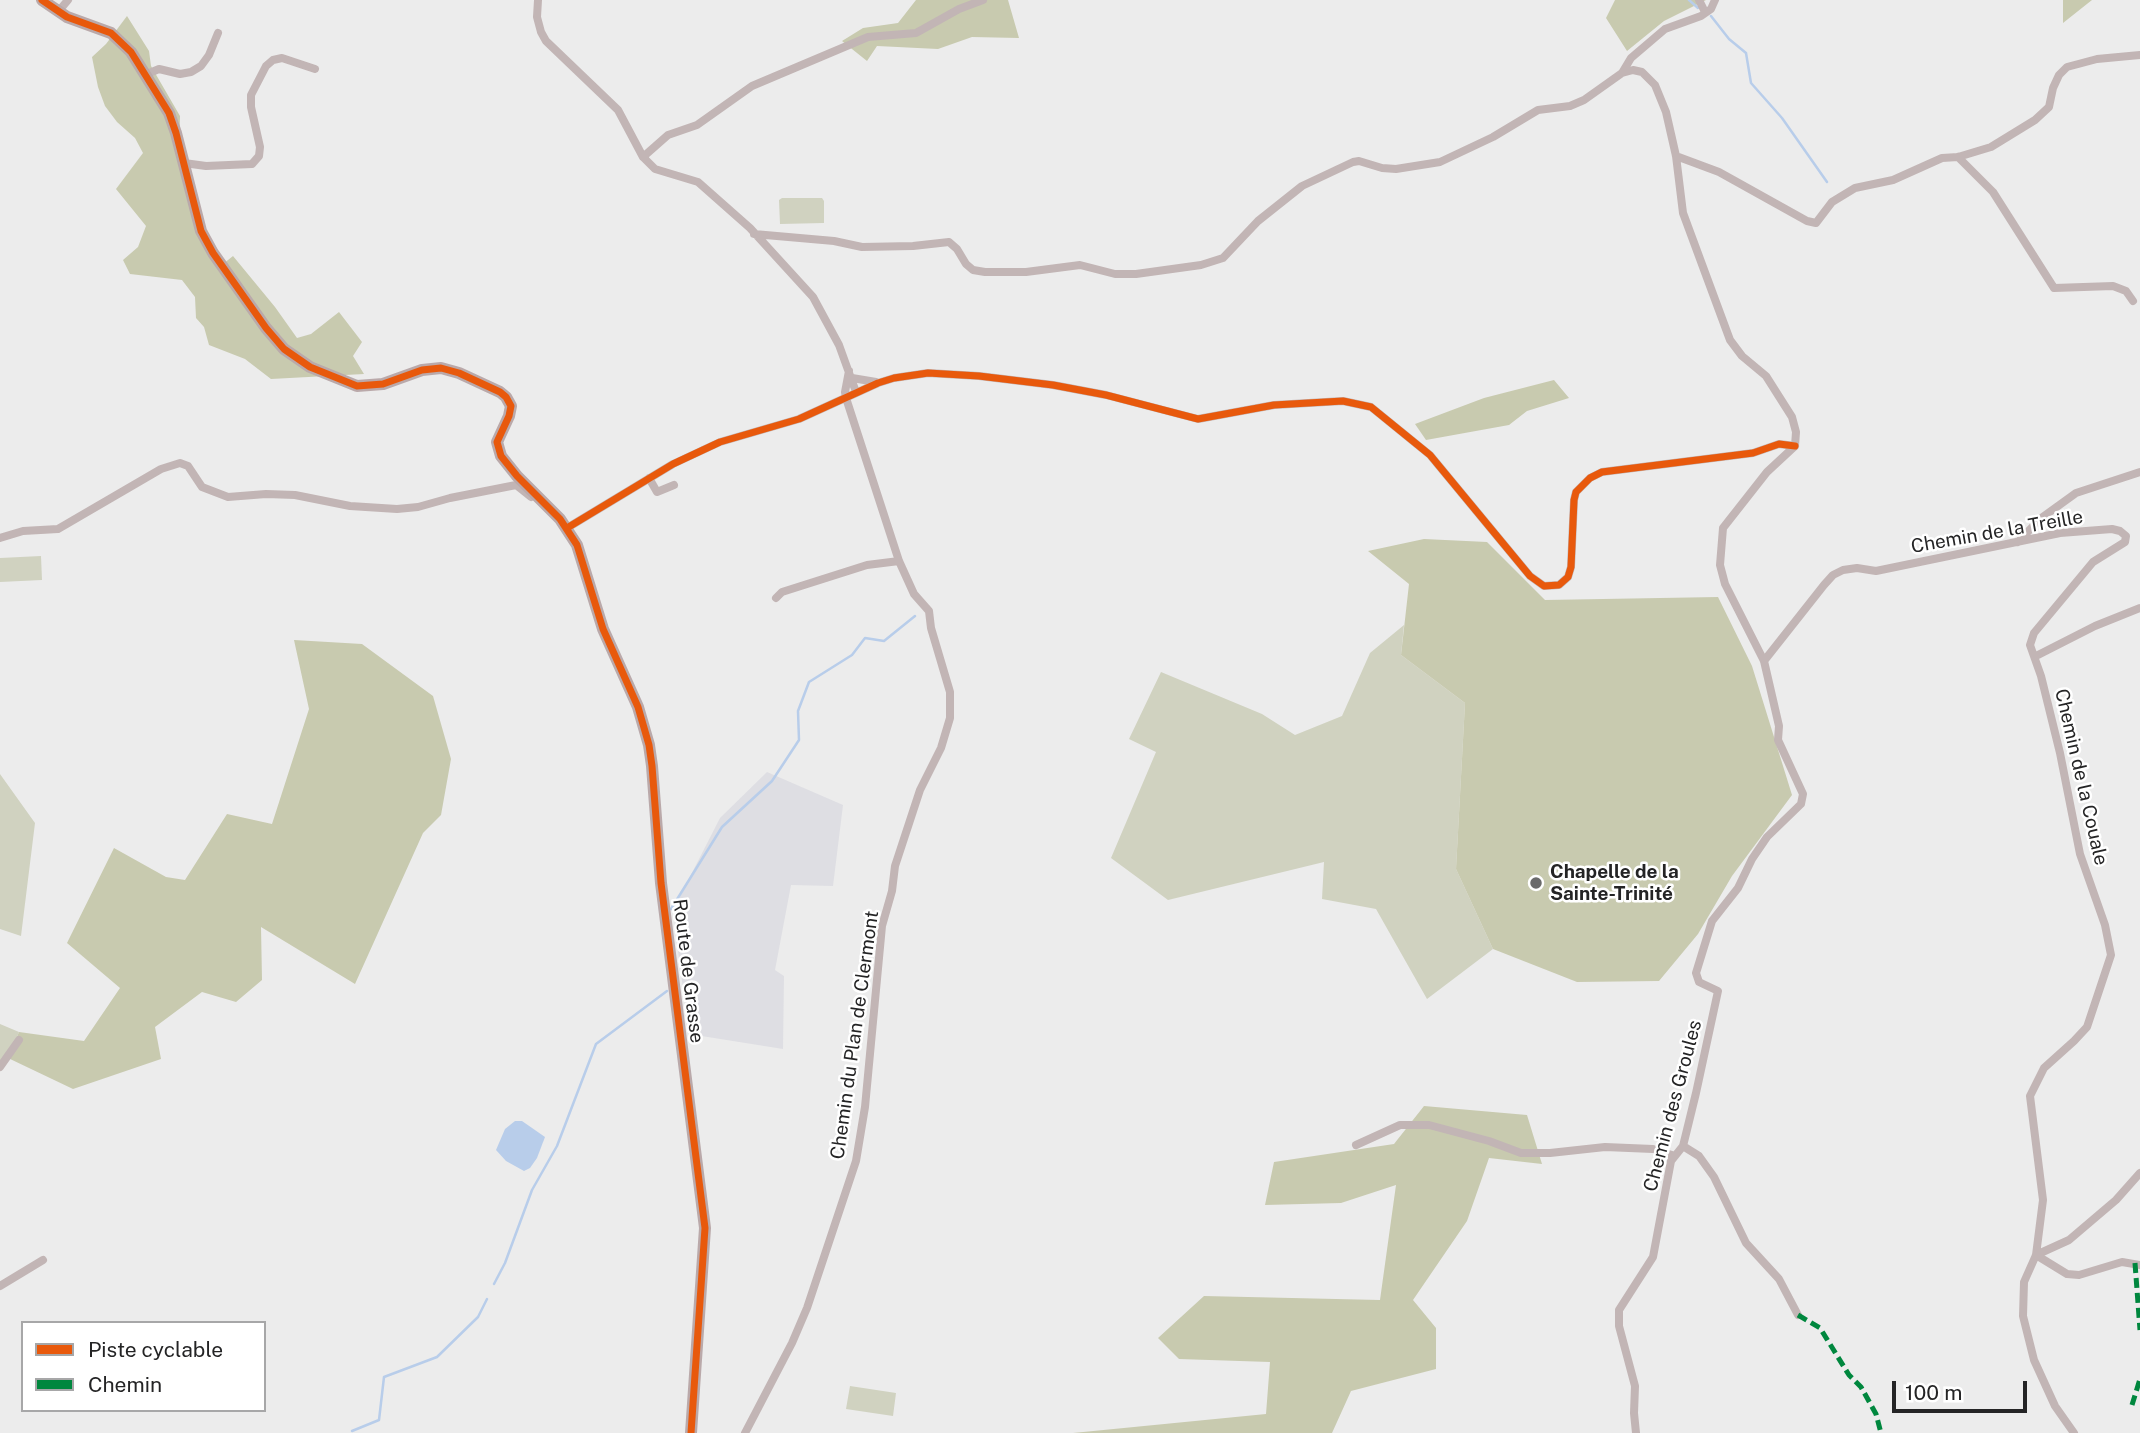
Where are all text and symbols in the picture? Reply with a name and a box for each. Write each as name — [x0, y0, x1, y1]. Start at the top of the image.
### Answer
street label: Chemin de la Treille — [1909, 506, 2085, 558]
street label: Chemin de la Couale — [2050, 687, 2112, 867]
place label: Chapelle de la Sainte-Trinité — [1550, 861, 1679, 905]
marker: Chapelle de la Sainte-Trinité — [1528, 875, 1544, 891]
street label: Route de Grasse — [668, 898, 708, 1044]
street label: Chemin du Plan de Clermont — [826, 909, 884, 1161]
street label: Chemin des Groules — [1639, 1018, 1707, 1194]
legend — [21, 1321, 266, 1412]
text: Piste cyclable — [88, 1337, 223, 1362]
scale bar — [1895, 1366, 2030, 1410]
text: Chemin — [88, 1372, 162, 1397]
text: 100 m — [1905, 1380, 1962, 1405]

